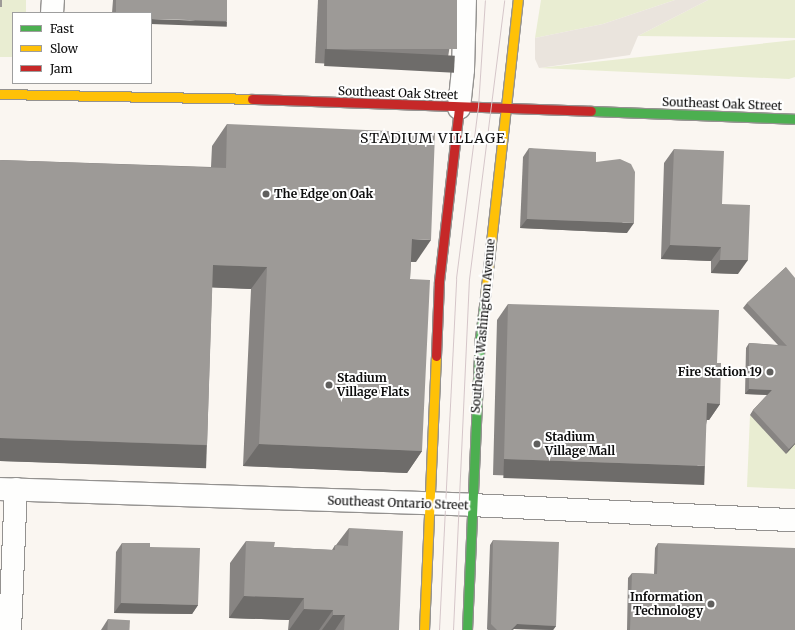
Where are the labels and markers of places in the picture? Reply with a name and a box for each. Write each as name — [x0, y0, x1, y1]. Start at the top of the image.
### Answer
place label: The Edge on Oak — [274, 187, 373, 201]
marker: The Edge on Oak — [261, 189, 271, 199]
place label: Fire Station 19 — [678, 365, 762, 379]
marker: Fire Station 19 — [765, 367, 775, 377]
place label: Stadium Village Flats — [337, 371, 409, 399]
marker: Stadium Village Flats — [324, 380, 334, 390]
place label: Stadium Village Mall — [545, 430, 615, 458]
marker: Stadium Village Mall — [532, 439, 542, 449]
place label: Information Technology — [630, 590, 703, 618]
marker: Information Technology — [706, 599, 716, 609]

